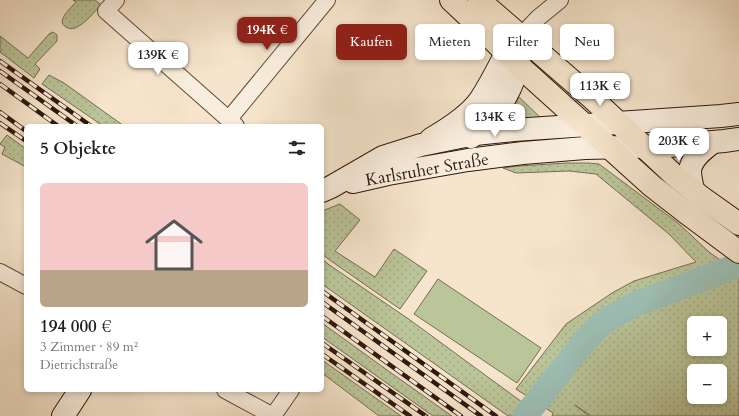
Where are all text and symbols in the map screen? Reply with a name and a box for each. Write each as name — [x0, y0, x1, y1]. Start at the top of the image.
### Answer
pin: 194K € — [234, 17, 300, 51]
text: 194K € — [246, 21, 288, 39]
chip: Kaufen — [336, 24, 407, 60]
chip: Mieten — [415, 24, 485, 60]
chip: Filter — [493, 24, 552, 60]
chip: Neu — [560, 24, 614, 60]
pin: 139K € — [125, 42, 191, 76]
text: 139K € — [137, 46, 179, 64]
pin: 113K € — [567, 73, 633, 107]
text: 113K € — [579, 77, 621, 95]
pin: 134K € — [462, 104, 528, 138]
text: 134K € — [474, 108, 516, 126]
pin: 203K € — [646, 128, 712, 162]
text: 203K € — [658, 132, 700, 150]
text: 5 Objekte — [40, 137, 116, 160]
icon: filters — [286, 137, 308, 159]
street label: Karlsruher Straße — [364, 147, 491, 192]
icon: home — [138, 209, 210, 281]
text: 194 000 € — [40, 315, 112, 338]
map controls — [687, 316, 727, 404]
button: + — [687, 316, 727, 356]
text: 3 Zimmer · 89 m² — [40, 338, 138, 356]
text: Dietrichstraße — [40, 356, 118, 374]
button: − — [687, 364, 727, 404]

